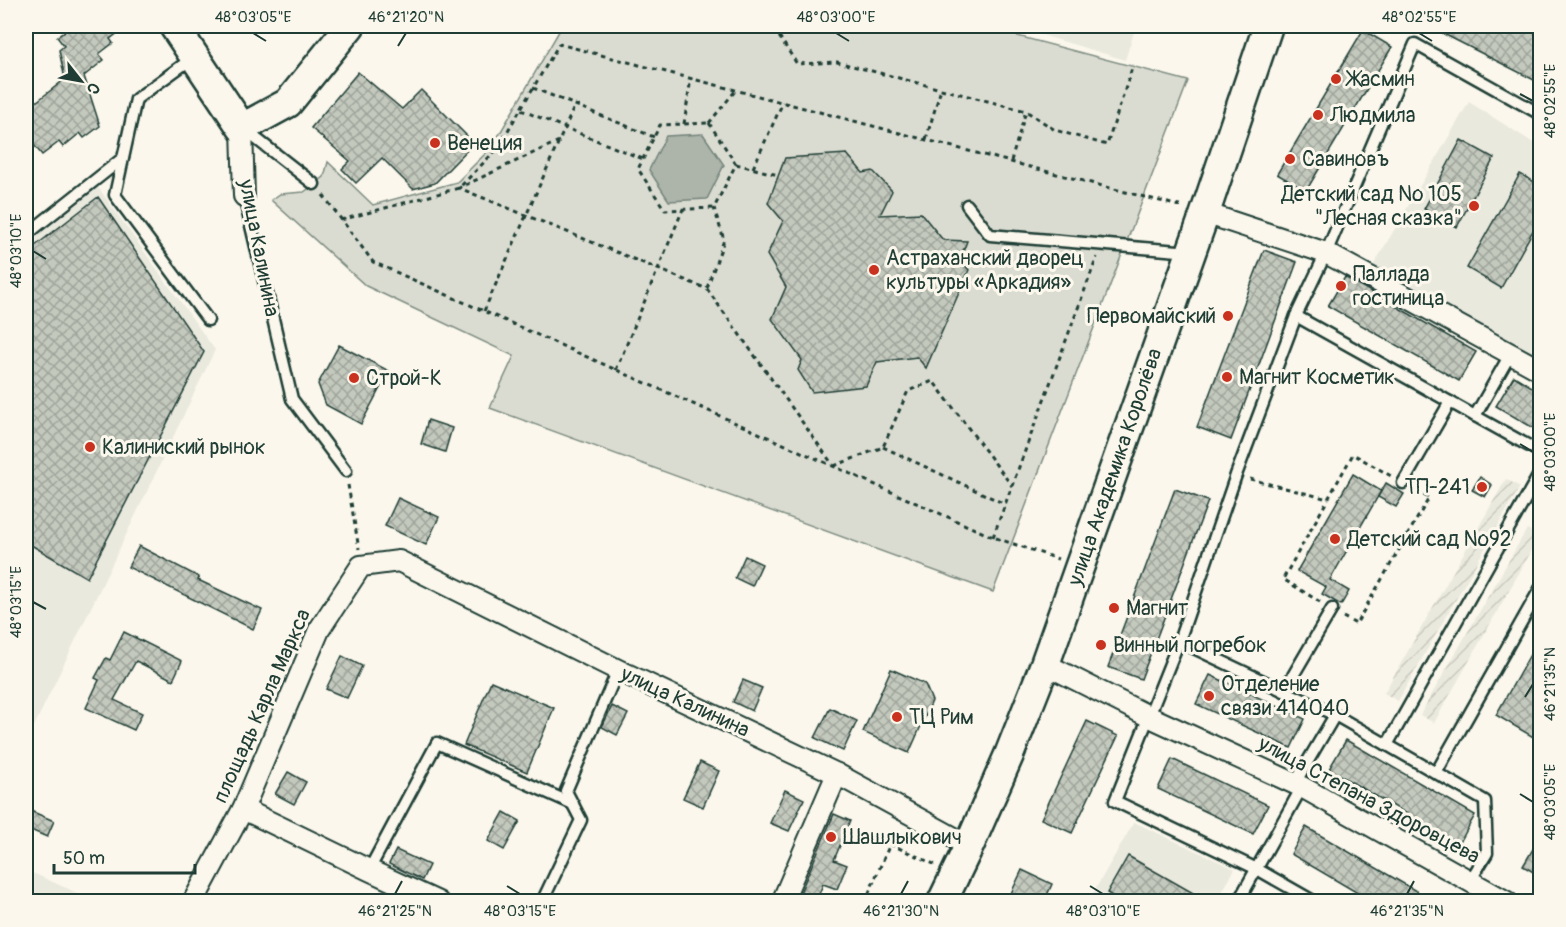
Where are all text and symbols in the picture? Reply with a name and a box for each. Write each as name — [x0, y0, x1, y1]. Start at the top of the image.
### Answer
text: 48°03'05"E — [215, 8, 292, 27]
text: 46°21'20"N — [368, 8, 444, 27]
text: 48°03'00"E — [797, 8, 876, 27]
text: 48°02'55"E — [1382, 8, 1456, 27]
north arrow — [51, 51, 111, 111]
text: 48°02'55"E — [1541, 64, 1560, 138]
place label: Жасмин — [1345, 66, 1415, 93]
marker: Жасмин — [1329, 72, 1343, 86]
text: С — [82, 79, 104, 98]
place label: Людмила — [1329, 102, 1416, 129]
marker: Людмила — [1311, 108, 1325, 122]
place label: Венеция — [447, 130, 522, 157]
marker: Венеция — [428, 136, 442, 150]
place label: Савиновъ — [1302, 146, 1390, 173]
marker: Савиновъ — [1283, 152, 1297, 166]
street label: улица Калинина — [232, 176, 286, 319]
place label: Детский сад № 105 "Лесная сказка" — [1280, 181, 1462, 232]
marker: Детский сад № 105 "Лесная сказка" — [1467, 199, 1481, 213]
text: 48°03'10"E — [7, 214, 26, 288]
place label: Астраханский дворец культуры «Аркадия» — [886, 245, 1084, 296]
place label: Паллада гостиница — [1353, 261, 1444, 312]
marker: Астраханский дворец культуры «Аркадия» — [867, 263, 881, 277]
marker: Паллада гостиница — [1334, 279, 1348, 293]
place label: Первомайский — [1087, 303, 1216, 330]
marker: Первомайский — [1221, 309, 1235, 323]
street label: улица Академика Королёва — [1061, 345, 1168, 590]
place label: Магнит Косметик — [1239, 364, 1395, 391]
place label: Строй-К — [366, 365, 442, 392]
marker: Магнит Косметик — [1220, 370, 1234, 384]
marker: Строй-К — [347, 371, 361, 385]
text: 48°03'00"E — [1541, 412, 1560, 491]
place label: Калиниский рынок — [102, 434, 266, 461]
marker: Калиниский рынок — [83, 440, 97, 454]
place label: ТП-241 — [1405, 474, 1470, 501]
marker: ТП-241 — [1475, 480, 1489, 494]
place label: Детский сад №92 — [1346, 526, 1512, 553]
marker: Детский сад №92 — [1328, 532, 1342, 546]
text: 48°03'15"E — [7, 566, 26, 638]
place label: Магнит — [1126, 595, 1189, 622]
marker: Магнит — [1107, 601, 1121, 615]
street label: площадь Карла Маркса — [207, 605, 317, 807]
place label: Винный погребок — [1113, 632, 1267, 659]
marker: Винный погребок — [1094, 638, 1108, 652]
text: 46°21'35"N — [1541, 647, 1560, 721]
street label: улица Калинина — [615, 660, 754, 744]
place label: Отделение связи 414040 — [1221, 671, 1349, 722]
marker: Отделение связи 414040 — [1202, 689, 1216, 703]
place label: ТЦ Рим — [909, 704, 974, 731]
marker: ТЦ Рим — [890, 710, 904, 724]
street label: улица Степана Здоровцева — [1252, 729, 1485, 870]
text: 48°03'05"E — [1541, 763, 1560, 840]
place label: Шашлыкович — [843, 824, 962, 851]
marker: Шашлыкович — [824, 830, 838, 844]
scale bar — [54, 837, 195, 875]
text: 50 m — [63, 847, 105, 870]
text: 46°21'25"N — [358, 902, 432, 921]
text: 48°03'15"E — [484, 902, 556, 921]
text: 46°21'30"N — [863, 902, 939, 921]
text: 48°03'10"E — [1066, 902, 1140, 921]
text: 46°21'35"N — [1370, 902, 1444, 921]

